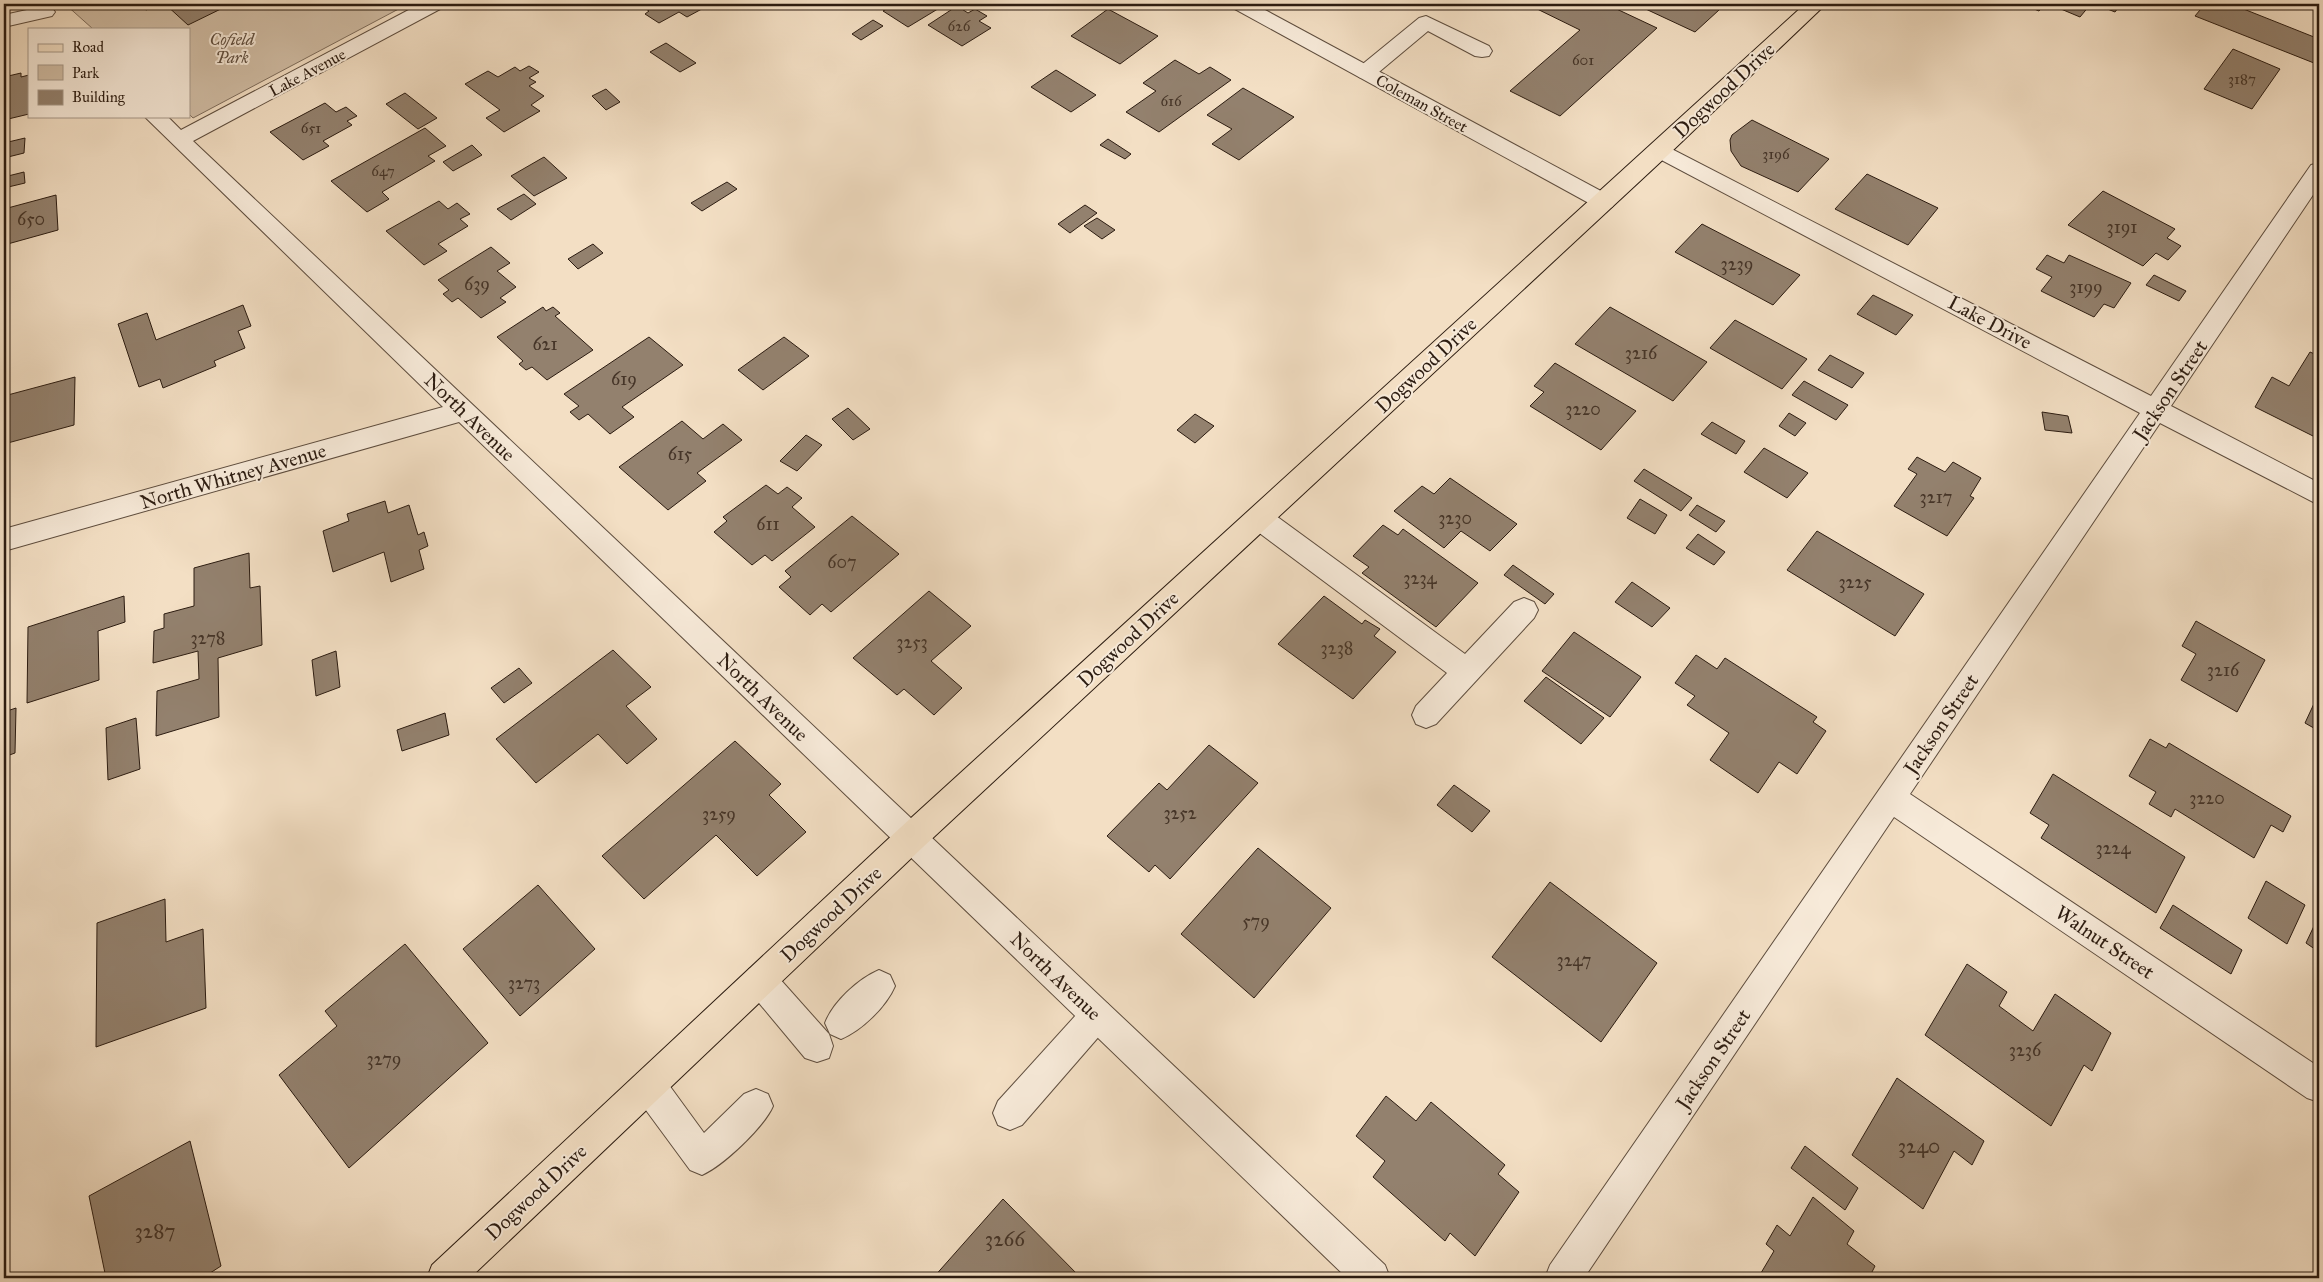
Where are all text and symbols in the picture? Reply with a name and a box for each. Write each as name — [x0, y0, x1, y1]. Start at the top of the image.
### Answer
house number: 626 — [948, 17, 972, 35]
legend — [28, 28, 190, 118]
park label: Cofield Park — [210, 30, 256, 67]
street label: Dogwood Drive — [1668, 37, 1780, 144]
text: Road — [72, 38, 104, 56]
street label: Lake Avenue — [266, 44, 349, 101]
house number: 601 — [1572, 51, 1594, 69]
text: Park — [72, 64, 99, 82]
street label: Coleman Street — [1373, 70, 1471, 137]
house number: 3187 — [2228, 70, 2256, 88]
text: Building — [72, 88, 126, 106]
house number: 616 — [1160, 92, 1183, 110]
house number: 651 — [301, 119, 321, 137]
house number: 3196 — [1762, 145, 1791, 163]
house number: 647 — [371, 162, 395, 180]
house number: 650 — [17, 208, 45, 230]
house number: 3191 — [2107, 216, 2137, 238]
house number: 3239 — [1721, 253, 1753, 275]
house number: 639 — [464, 273, 490, 295]
house number: 3199 — [2069, 276, 2103, 298]
street label: Lake Drive — [1944, 290, 2036, 354]
street label: Dogwood Drive — [1370, 312, 1482, 419]
house number: 621 — [532, 333, 558, 355]
street label: Jackson Street — [2126, 335, 2213, 447]
house number: 3216 — [1625, 342, 1658, 364]
street label: North Avenue — [420, 368, 520, 466]
house number: 619 — [611, 368, 637, 390]
house number: 3220 — [1565, 398, 1601, 420]
street label: North Whitney Avenue — [137, 438, 329, 514]
house number: 615 — [668, 443, 693, 465]
house number: 3217 — [1920, 486, 1952, 508]
house number: 3230 — [1438, 507, 1472, 529]
house number: 611 — [756, 513, 780, 535]
house number: 607 — [827, 551, 857, 573]
house number: 3234 — [1403, 567, 1438, 589]
house number: 3225 — [1838, 571, 1872, 593]
street label: Dogwood Drive — [1072, 586, 1184, 693]
house number: 3278 — [191, 627, 225, 649]
house number: 3253 — [896, 631, 928, 653]
house number: 3238 — [1321, 637, 1353, 659]
street label: North Avenue — [713, 648, 813, 746]
house number: 3216 — [2207, 659, 2240, 681]
street label: Jackson Street — [1897, 669, 1984, 781]
house number: 3220 — [2189, 787, 2225, 809]
house number: 3252 — [1163, 802, 1197, 824]
house number: 3259 — [702, 803, 736, 825]
house number: 3224 — [2096, 837, 2131, 859]
street label: Dogwood Drive — [775, 861, 887, 968]
street label: Walnut Street — [2051, 900, 2159, 984]
house number: 579 — [1242, 910, 1270, 932]
street label: North Avenue — [1006, 927, 1106, 1025]
house number: 3247 — [1557, 949, 1591, 971]
house number: 3273 — [508, 972, 540, 994]
street label: Jackson Street — [1669, 1004, 1756, 1116]
house number: 3236 — [2009, 1039, 2042, 1061]
house number: 3279 — [367, 1048, 401, 1070]
house number: 3240 — [1898, 1133, 1940, 1159]
street label: Dogwood Drive — [480, 1139, 592, 1246]
house number: 3287 — [134, 1218, 176, 1244]
house number: 3266 — [985, 1226, 1026, 1252]

